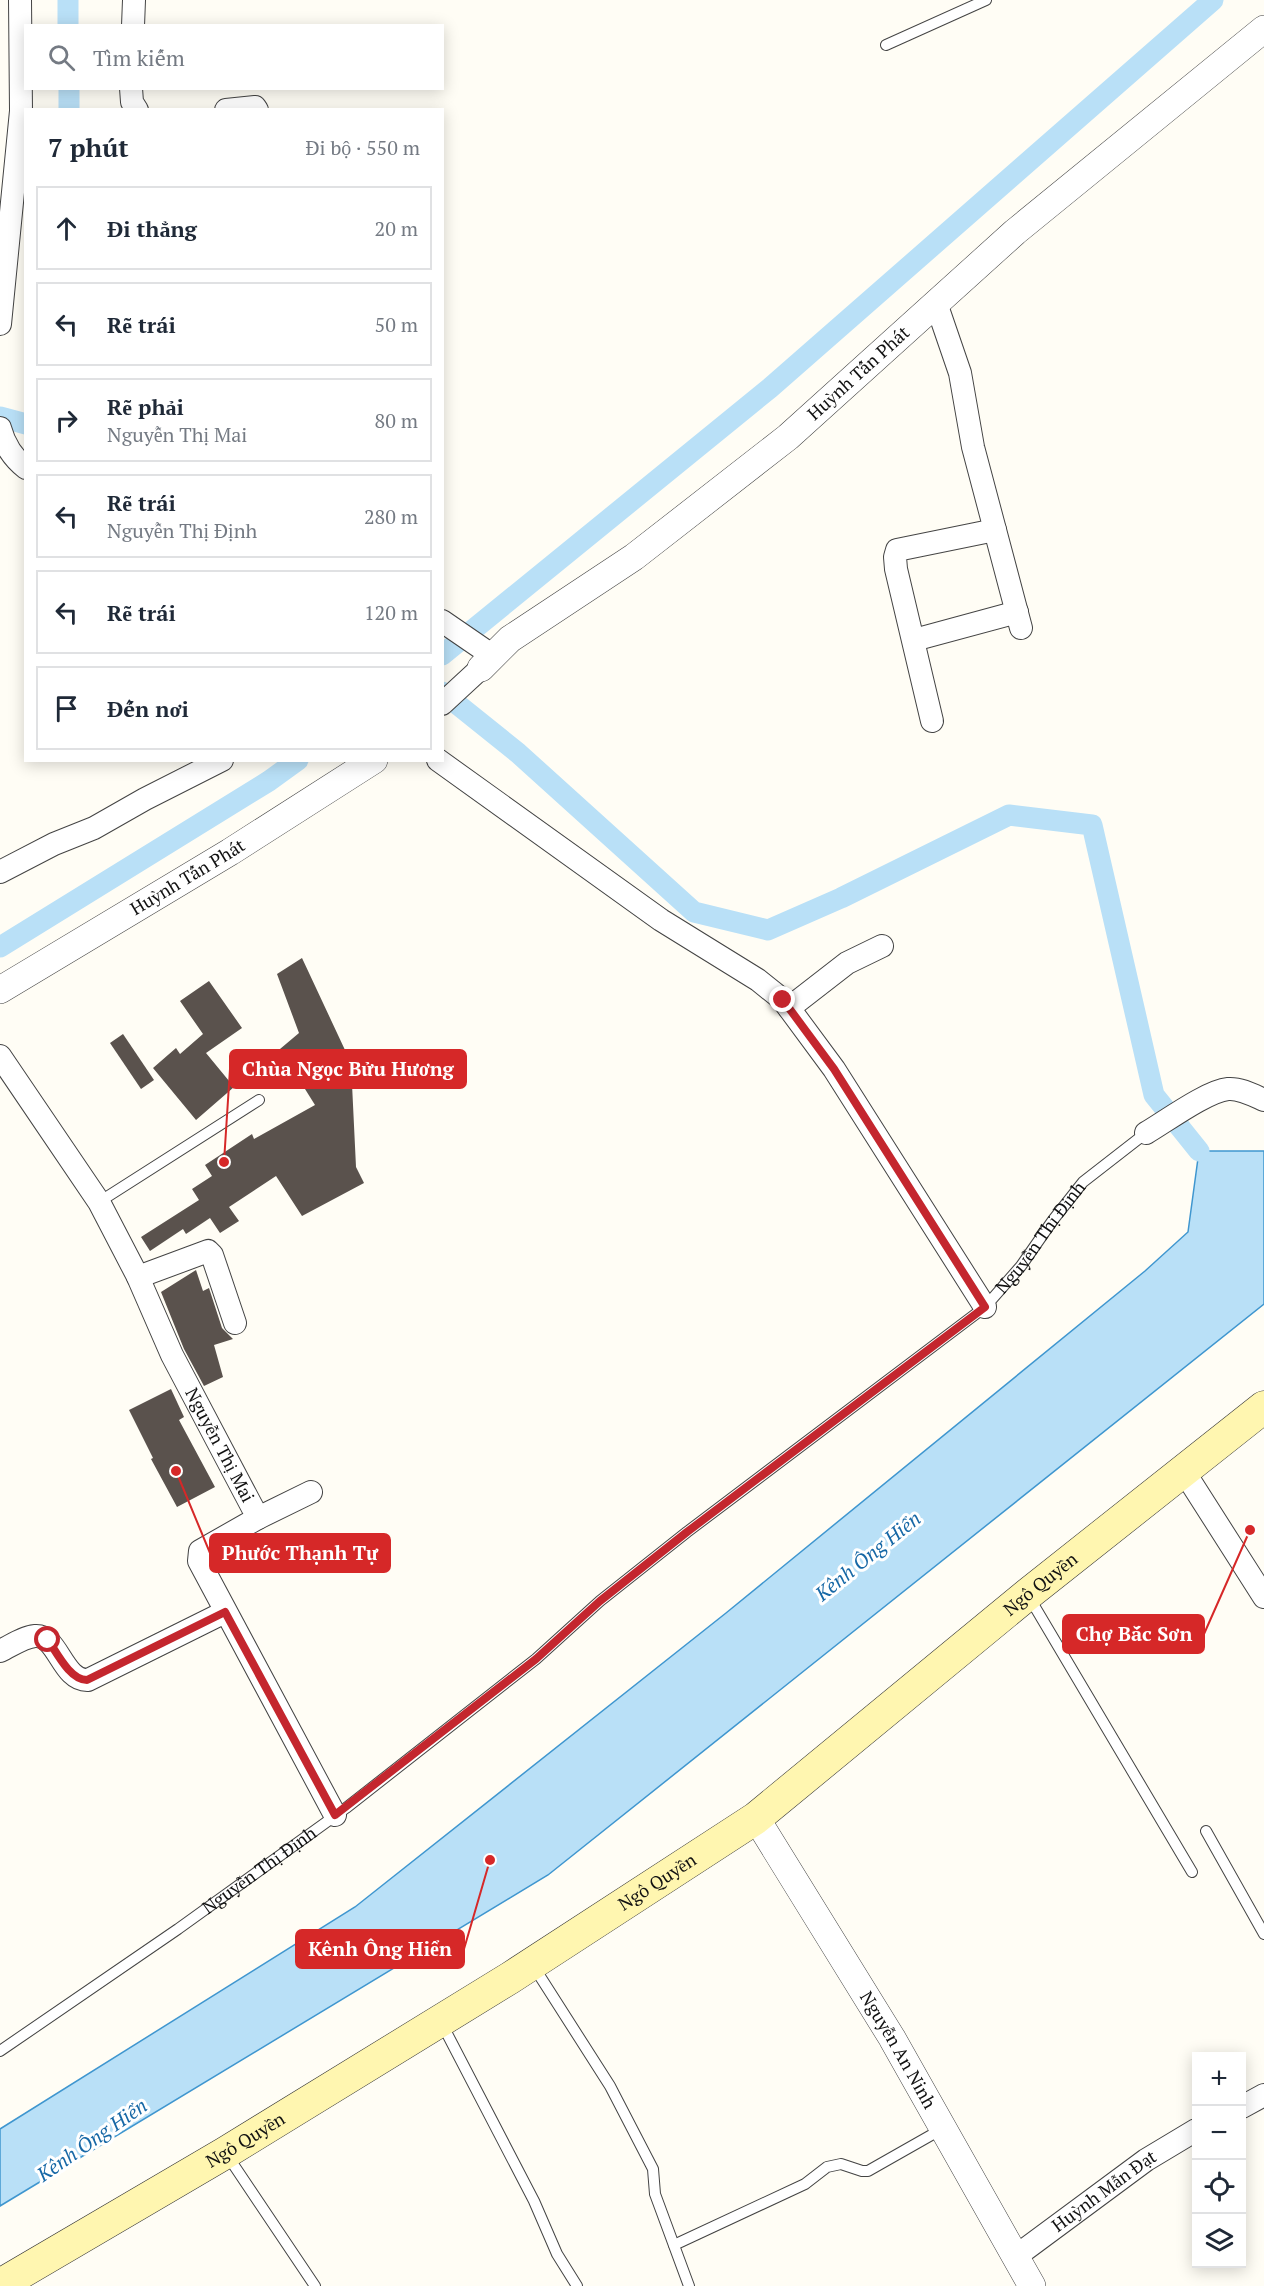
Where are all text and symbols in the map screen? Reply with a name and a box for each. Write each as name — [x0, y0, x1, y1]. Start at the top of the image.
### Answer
search box — [24, 24, 444, 90]
icon: search — [45, 41, 78, 74]
text: Tìm kiếm — [93, 43, 185, 72]
text: 7 phút — [48, 130, 129, 164]
text: Đi bộ · 550 m — [305, 134, 420, 161]
icon: ahead — [50, 212, 83, 245]
text: Đi thẳng — [107, 214, 197, 243]
text: 20 m — [375, 215, 418, 242]
icon: left — [50, 308, 83, 341]
text: Rẽ trái — [107, 310, 176, 339]
text: 50 m — [375, 311, 418, 338]
street label: Huỳnh Tấn Phát — [802, 320, 914, 425]
text: Rẽ phải — [107, 392, 184, 421]
icon: right — [50, 404, 83, 437]
text: 80 m — [375, 407, 418, 434]
text: Nguyễn Thị Mai — [107, 421, 247, 448]
text: Rẽ trái — [107, 488, 176, 517]
icon: left — [50, 500, 83, 533]
text: 280 m — [364, 503, 418, 530]
text: Nguyễn Thị Định — [107, 517, 257, 544]
icon: left — [50, 596, 83, 629]
text: Rẽ trái — [107, 598, 176, 627]
text: 120 m — [364, 599, 418, 626]
icon: arrive — [50, 692, 83, 725]
text: Đến nơi — [107, 694, 189, 723]
street label: Huỳnh Tấn Phát — [125, 832, 249, 920]
route end — [769, 986, 795, 1012]
callout: Chùa Ngọc Bửu Hương — [230, 1050, 466, 1088]
text: Chùa Ngọc Bửu Hương — [242, 1055, 455, 1082]
street label: Nguyễn Thị Định — [989, 1176, 1090, 1298]
street label: Nguyễn Thị Mai — [180, 1383, 261, 1506]
water label: Kênh Ông Hiển — [808, 1505, 926, 1607]
callout: Phước Thạnh Tự — [210, 1534, 390, 1572]
text: Phước Thạnh Tự — [222, 1539, 379, 1566]
street label: Ngô Quyền — [998, 1546, 1082, 1621]
callout: Chợ Bắc Sơn — [1063, 1615, 1204, 1653]
text: Chợ Bắc Sơn — [1076, 1620, 1192, 1647]
route start — [34, 1626, 60, 1652]
street label: Nguyễn Thị Định — [197, 1820, 321, 1919]
street label: Ngô Quyền — [613, 1847, 701, 1916]
callout: Kênh Ông Hiển — [296, 1930, 464, 1968]
text: Kênh Ông Hiển — [308, 1935, 452, 1962]
street label: Nguyễn An Ninh — [855, 1986, 943, 2113]
map controls — [1192, 2052, 1246, 2268]
button: + — [1192, 2052, 1246, 2106]
water label: Kênh Ông Hiển — [30, 2092, 152, 2188]
street label: Ngô Quyền — [201, 2106, 289, 2173]
button: − — [1192, 2106, 1246, 2160]
street label: Huỳnh Mẫn Đạt — [1047, 2143, 1161, 2237]
button: locate — [1192, 2160, 1246, 2214]
button: layers — [1192, 2214, 1246, 2268]

